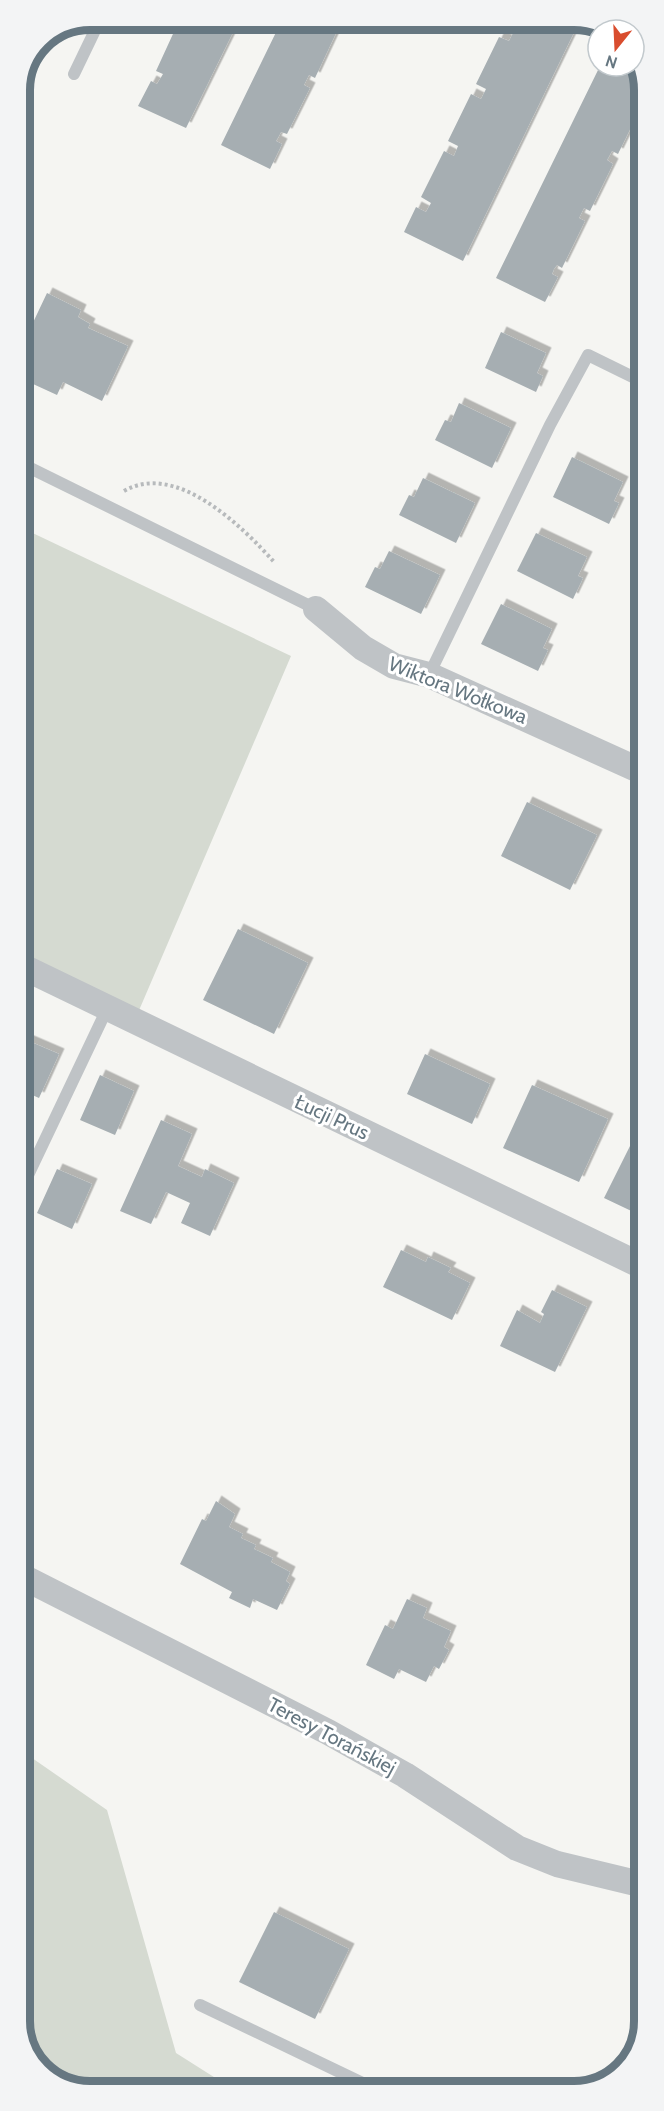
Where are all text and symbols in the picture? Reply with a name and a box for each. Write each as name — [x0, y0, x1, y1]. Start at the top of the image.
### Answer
north arrow — [586, 18, 646, 78]
text: N — [603, 51, 620, 73]
street label: Wiktora Wołkowa — [385, 651, 531, 729]
street label: Łucji Prus — [291, 1089, 373, 1145]
street label: Teresy Torańskiej — [264, 1692, 400, 1780]

